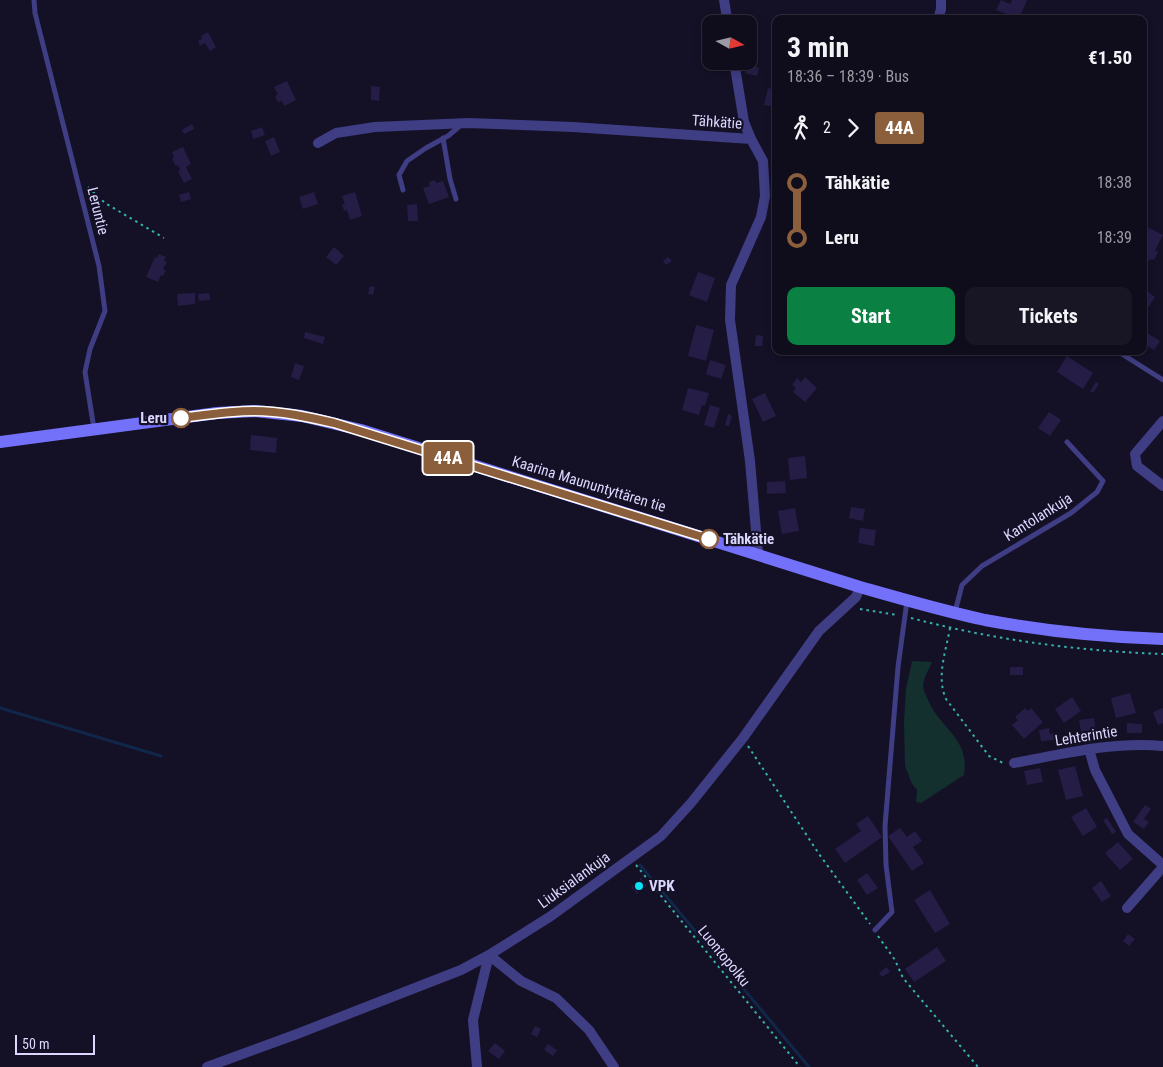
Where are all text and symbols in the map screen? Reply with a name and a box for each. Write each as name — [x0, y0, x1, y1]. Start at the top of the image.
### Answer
north arrow — [702, 15, 758, 70]
map controls — [702, 15, 757, 70]
text: 3 min — [787, 31, 849, 64]
text: €1.50 — [1088, 46, 1132, 69]
text: 18:36 – 18:39 · Bus — [787, 67, 909, 86]
street label: Tähkätie — [691, 111, 743, 133]
icon: walk — [787, 114, 815, 142]
icon: forward — [839, 114, 867, 142]
text: 44A — [885, 117, 914, 138]
text: 2 — [823, 118, 831, 137]
text: Tähkätie — [825, 171, 890, 194]
text: 18:38 — [1097, 173, 1132, 192]
street label: Leruntie — [83, 185, 113, 237]
text: Leru — [825, 226, 859, 249]
text: 18:39 — [1097, 228, 1132, 247]
button: Start — [787, 287, 955, 345]
button: Tickets — [965, 287, 1132, 345]
marker: Leru — [171, 408, 191, 428]
place label: Leru — [140, 409, 167, 427]
line badge: 44A — [419, 442, 477, 474]
text: 44A — [434, 447, 462, 468]
street label: Kaarina Maununtyttären tie — [510, 452, 668, 516]
street label: Kantolankuja — [1001, 489, 1075, 545]
marker: Tähkätie — [699, 529, 719, 549]
place label: Tähkätie — [723, 530, 774, 548]
street label: Lehterintie — [1053, 722, 1119, 750]
street label: Liuksialankuja — [535, 848, 613, 912]
place label: VPK — [649, 877, 675, 895]
marker: VPK — [633, 880, 645, 892]
street label: Luontopolku — [694, 922, 754, 990]
scale bar — [15, 1032, 95, 1055]
text: 50 m — [22, 1036, 50, 1052]

